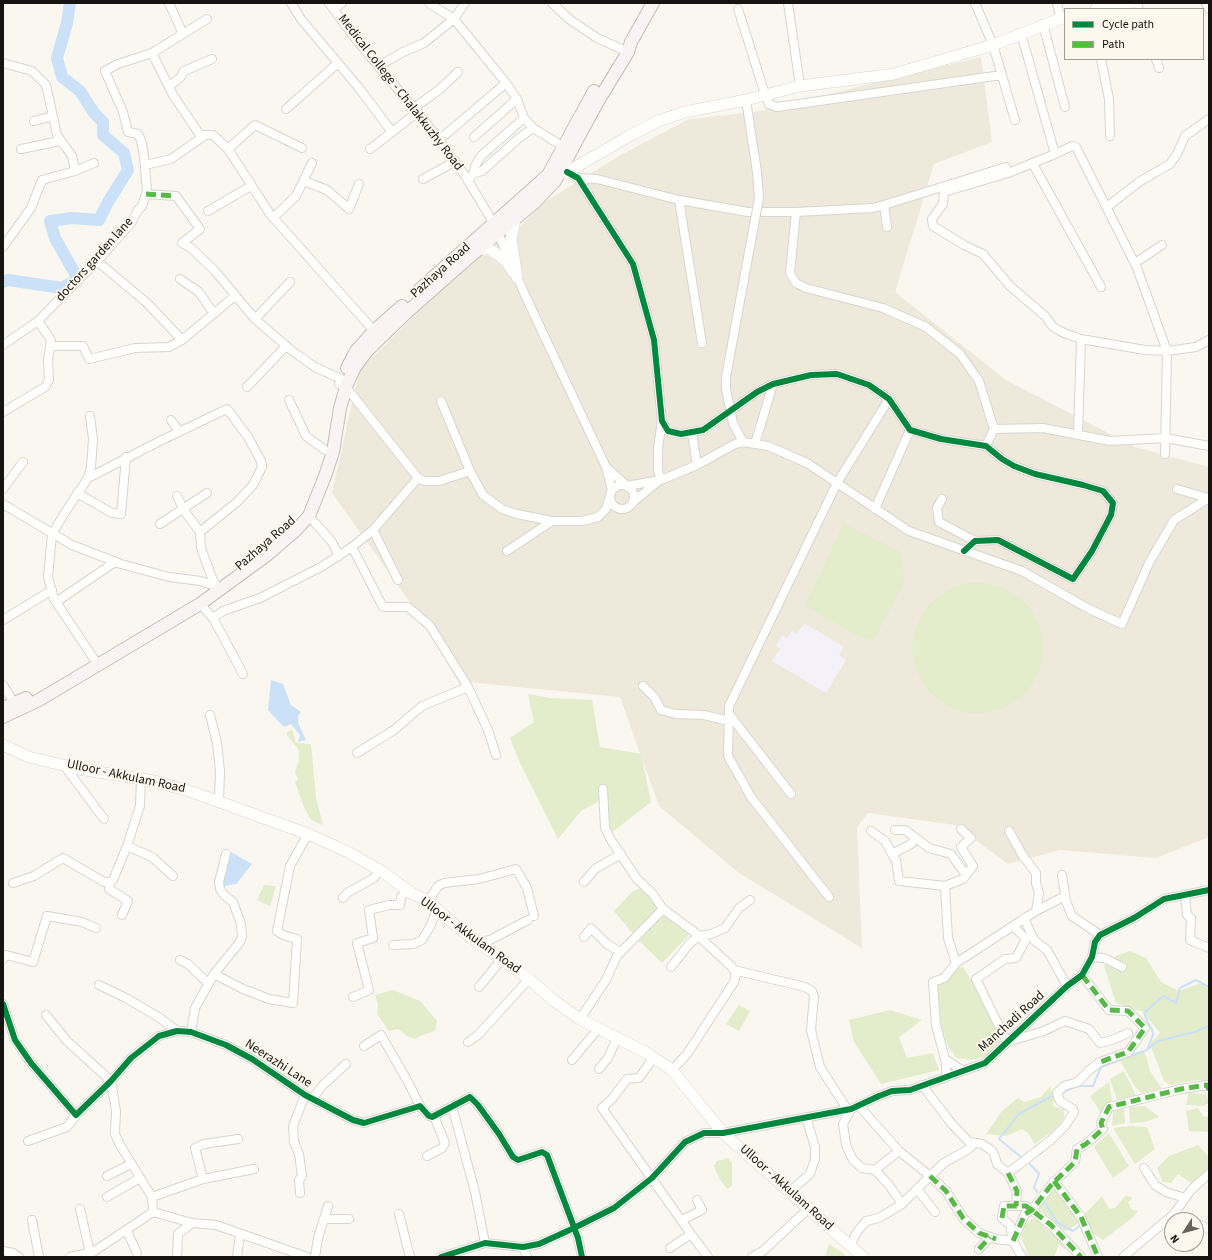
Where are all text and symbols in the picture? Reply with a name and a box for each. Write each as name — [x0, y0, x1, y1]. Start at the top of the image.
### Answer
legend — [1064, 8, 1204, 60]
street label: Medical College - Chalakkuzhy Road — [334, 12, 466, 174]
text: Cycle path — [1102, 16, 1154, 33]
text: Path — [1102, 36, 1125, 53]
street label: doctors garden lane — [53, 215, 137, 305]
street label: Pazhaya Road — [408, 240, 474, 302]
street label: Pazhaya Road — [232, 513, 300, 575]
street label: Ulloor - Akkulam Road — [65, 757, 187, 797]
street label: Ulloor - Akkulam Road — [417, 894, 523, 978]
street label: Manchadi Road — [976, 988, 1048, 1056]
street label: Neerazhi Lane — [242, 1037, 314, 1091]
street label: Ulloor - Akkulam Road — [736, 1142, 836, 1234]
north arrow — [1164, 1212, 1204, 1252]
text: N — [1166, 1231, 1183, 1246]

